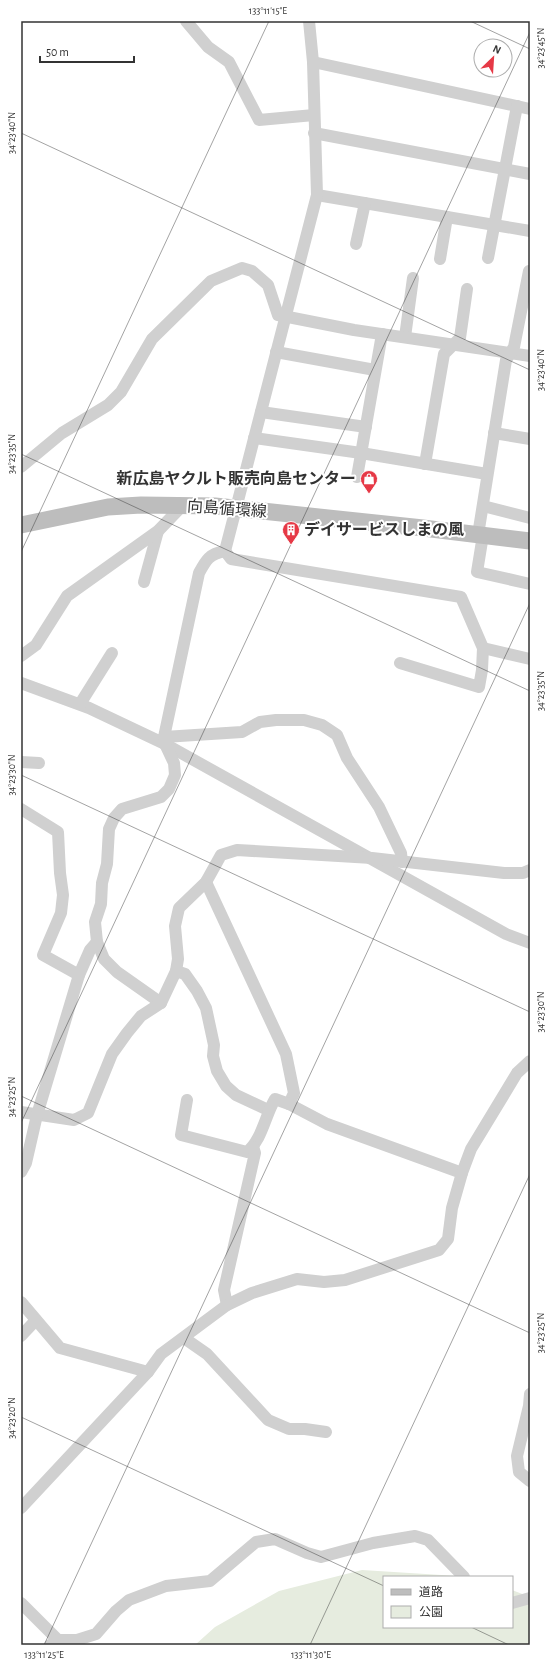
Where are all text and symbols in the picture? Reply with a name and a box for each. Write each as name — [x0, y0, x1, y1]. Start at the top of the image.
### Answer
text: 133°11'15"E — [249, 6, 287, 16]
text: 34°23'45"N — [536, 28, 546, 68]
scale bar — [40, 38, 134, 64]
north arrow — [473, 38, 513, 78]
text: N — [491, 43, 503, 56]
text: 50 m — [46, 46, 69, 58]
text: 34°23'40"N — [7, 112, 17, 154]
text: 34°23'40"N — [536, 349, 546, 391]
text: 34°23'35"N — [7, 434, 17, 474]
shop icon: 新広島ヤクルト販売向島センター — [359, 469, 379, 494]
place label: 新広島ヤクルト販売向島センター — [116, 470, 356, 487]
street label: 向島循環線 — [187, 497, 268, 520]
building icon: デイサービスしまの風 — [281, 520, 301, 545]
place label: デイサービスしまの風 — [304, 521, 464, 538]
text: 34°23'35"N — [536, 671, 546, 711]
text: 34°23'30"N — [7, 754, 17, 796]
text: 34°23'30"N — [536, 991, 546, 1033]
text: 34°23'25"N — [7, 1077, 17, 1117]
text: 34°23'25"N — [536, 1313, 546, 1353]
text: 34°23'20"N — [7, 1397, 17, 1439]
legend — [383, 1576, 513, 1628]
text: 道路 — [419, 1585, 443, 1598]
text: 公園 — [419, 1606, 443, 1618]
text: 133°11'25"E — [24, 1650, 64, 1660]
text: 133°11'30"E — [291, 1650, 331, 1660]

